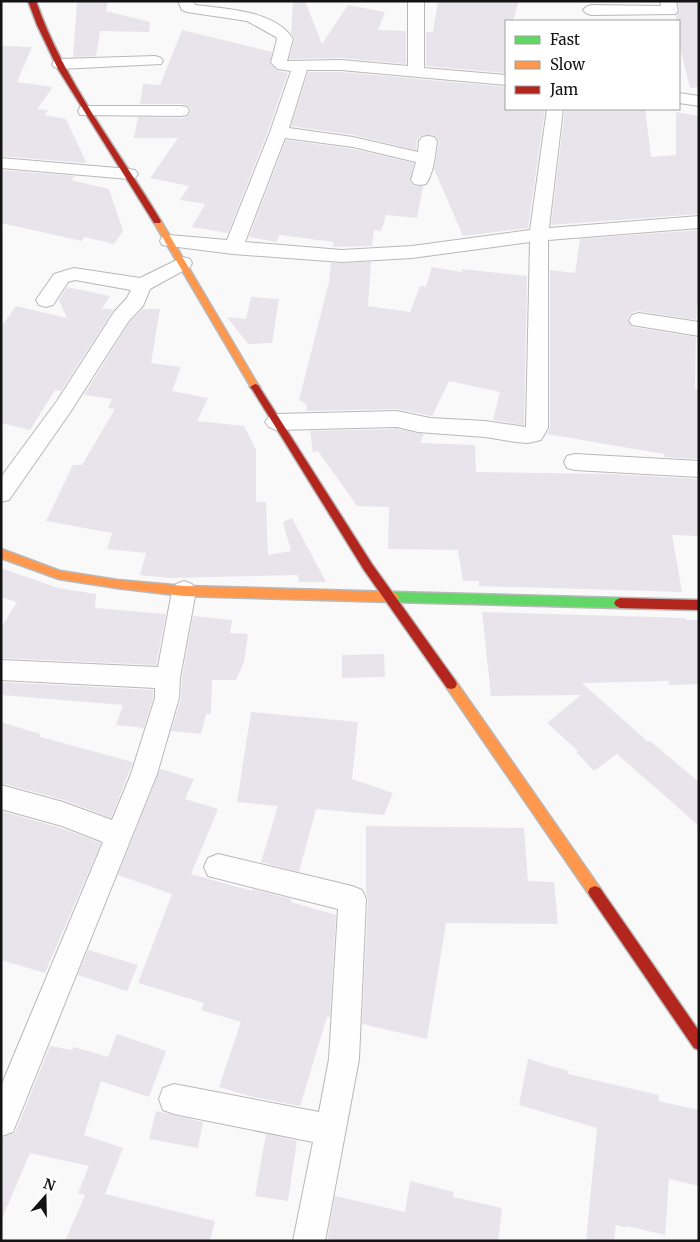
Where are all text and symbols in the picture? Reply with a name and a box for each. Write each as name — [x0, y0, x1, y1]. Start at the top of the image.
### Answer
legend — [505, 20, 680, 110]
text: Fast — [550, 30, 580, 49]
text: Slow — [550, 55, 585, 74]
text: Jam — [549, 80, 578, 99]
north arrow — [20, 1172, 70, 1222]
text: N — [41, 1174, 58, 1195]

